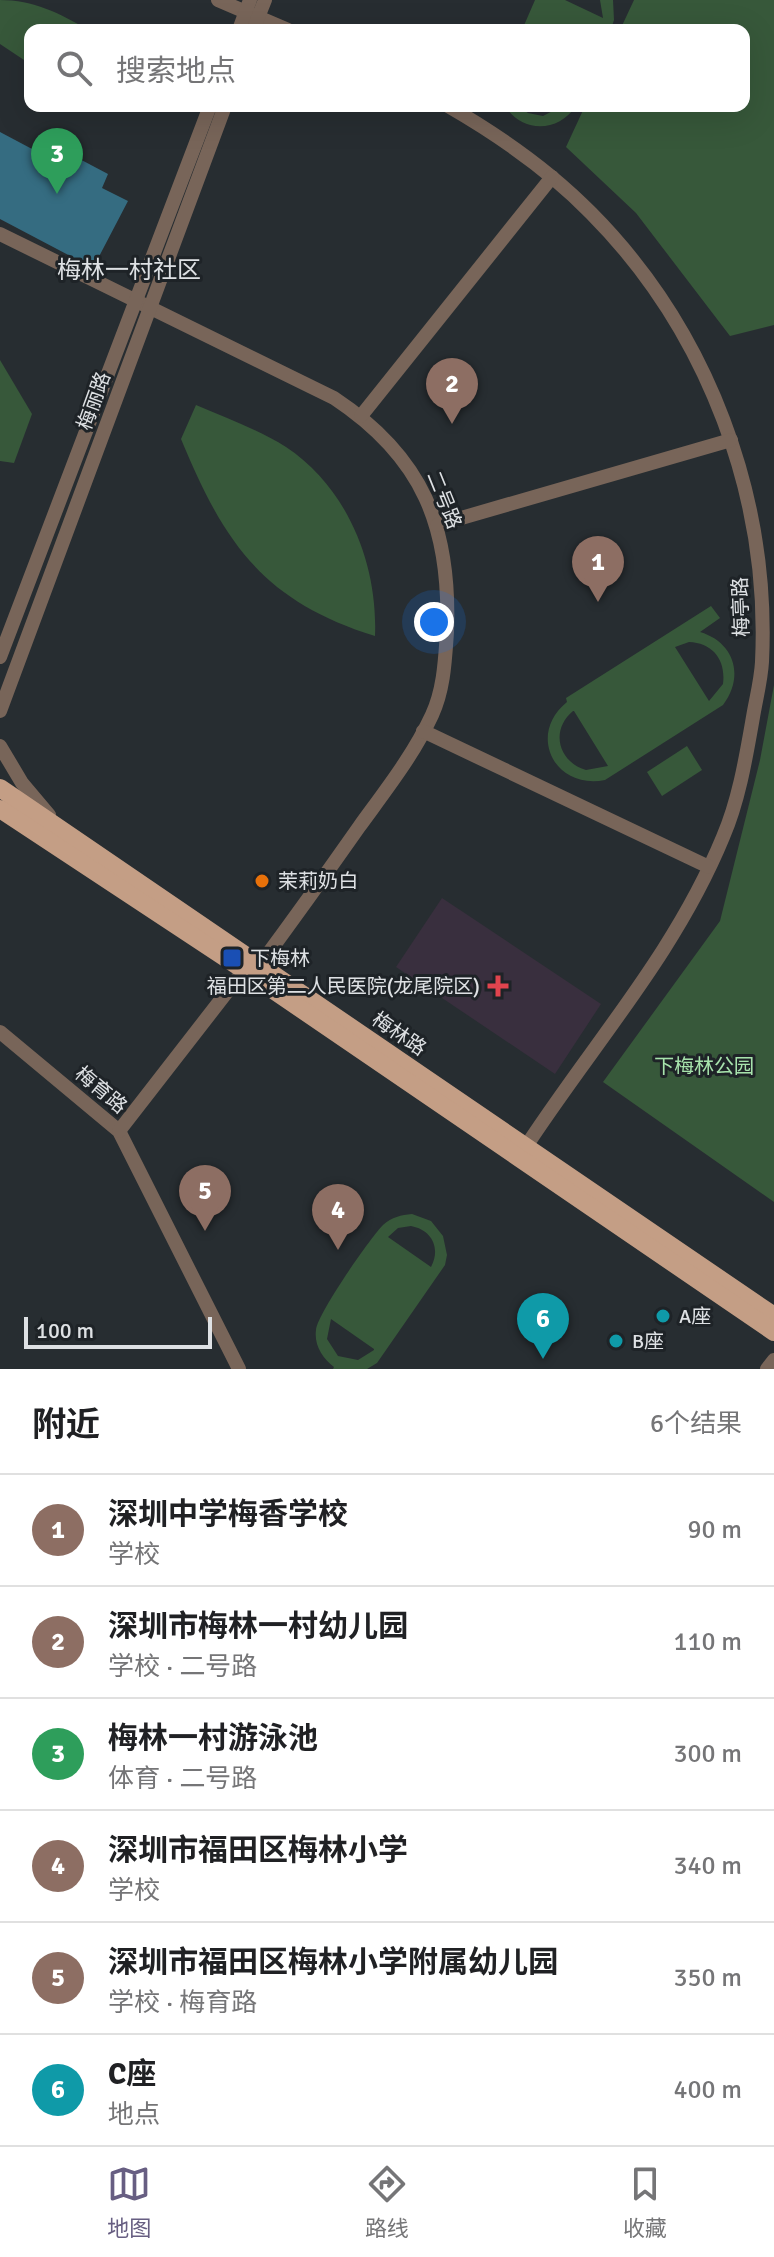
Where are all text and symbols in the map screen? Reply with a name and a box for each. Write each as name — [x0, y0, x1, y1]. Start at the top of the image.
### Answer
search box — [24, 24, 750, 112]
icon: search — [52, 46, 96, 90]
text: 搜索地点 — [116, 53, 236, 90]
pin: 3 — [31, 128, 83, 194]
district label: 梅林一村社区 — [57, 255, 201, 285]
pin: 2 — [426, 358, 478, 424]
street label: 梅丽路 — [72, 369, 116, 433]
street label: 二号路 — [421, 468, 467, 532]
pin: 1 — [572, 536, 624, 602]
street label: 梅亭路 — [727, 577, 755, 637]
your location — [414, 602, 454, 642]
place label: 茉莉奶白 — [278, 869, 358, 894]
marker: 茉莉奶白 — [253, 872, 271, 890]
place label: 下梅林 — [250, 946, 310, 971]
marker: 下梅林 — [221, 947, 243, 969]
place label: 福田区第二人民医院(龙尾院区) — [207, 974, 480, 999]
marker: 福田区第二人民医院(龙尾院区) — [487, 975, 509, 997]
street label: 梅林路 — [367, 1007, 431, 1061]
park label: 下梅林公园 — [654, 1054, 754, 1079]
street label: 梅育路 — [70, 1061, 132, 1119]
pin: 5 — [179, 1165, 231, 1231]
pin: 4 — [312, 1184, 364, 1250]
pin: 6 — [517, 1293, 569, 1359]
place label: A座 — [679, 1304, 711, 1329]
marker: A座 — [654, 1307, 672, 1325]
scale bar — [24, 1313, 212, 1349]
text: 100 m — [36, 1317, 94, 1344]
place label: B座 — [632, 1329, 664, 1354]
marker: B座 — [607, 1332, 625, 1350]
text: 附近 — [32, 1404, 100, 1446]
text: 6个结果 — [650, 1408, 742, 1440]
text: 深圳中学梅香学校 — [108, 1496, 348, 1533]
text: 1 — [51, 1514, 65, 1546]
text: 90 m — [687, 1514, 742, 1546]
text: 学校 — [108, 1539, 160, 1571]
text: 深圳市梅林一村幼儿园 — [108, 1608, 408, 1645]
text: 2 — [51, 1626, 65, 1658]
text: 110 m — [673, 1626, 742, 1658]
text: 学校 · 二号路 — [108, 1651, 257, 1683]
text: 梅林一村游泳池 — [108, 1720, 318, 1757]
text: 3 — [51, 1738, 65, 1770]
text: 300 m — [673, 1738, 742, 1770]
text: 体育 · 二号路 — [108, 1763, 257, 1795]
text: 深圳市福田区梅林小学 — [108, 1832, 408, 1869]
text: 4 — [51, 1850, 65, 1882]
text: 340 m — [673, 1850, 742, 1882]
text: 学校 — [108, 1875, 160, 1907]
text: 深圳市福田区梅林小学附属幼儿园 — [108, 1944, 558, 1981]
text: 5 — [51, 1962, 65, 1994]
text: 350 m — [673, 1962, 742, 1994]
text: 学校 · 梅育路 — [108, 1987, 257, 2019]
text: C座 — [108, 2056, 156, 2093]
text: 6 — [51, 2074, 65, 2106]
text: 400 m — [673, 2074, 742, 2106]
text: 地点 — [108, 2099, 160, 2131]
tab: 地图 — [107, 2162, 151, 2242]
tab: 路线 — [365, 2162, 409, 2242]
tab: 收藏 — [623, 2162, 667, 2242]

